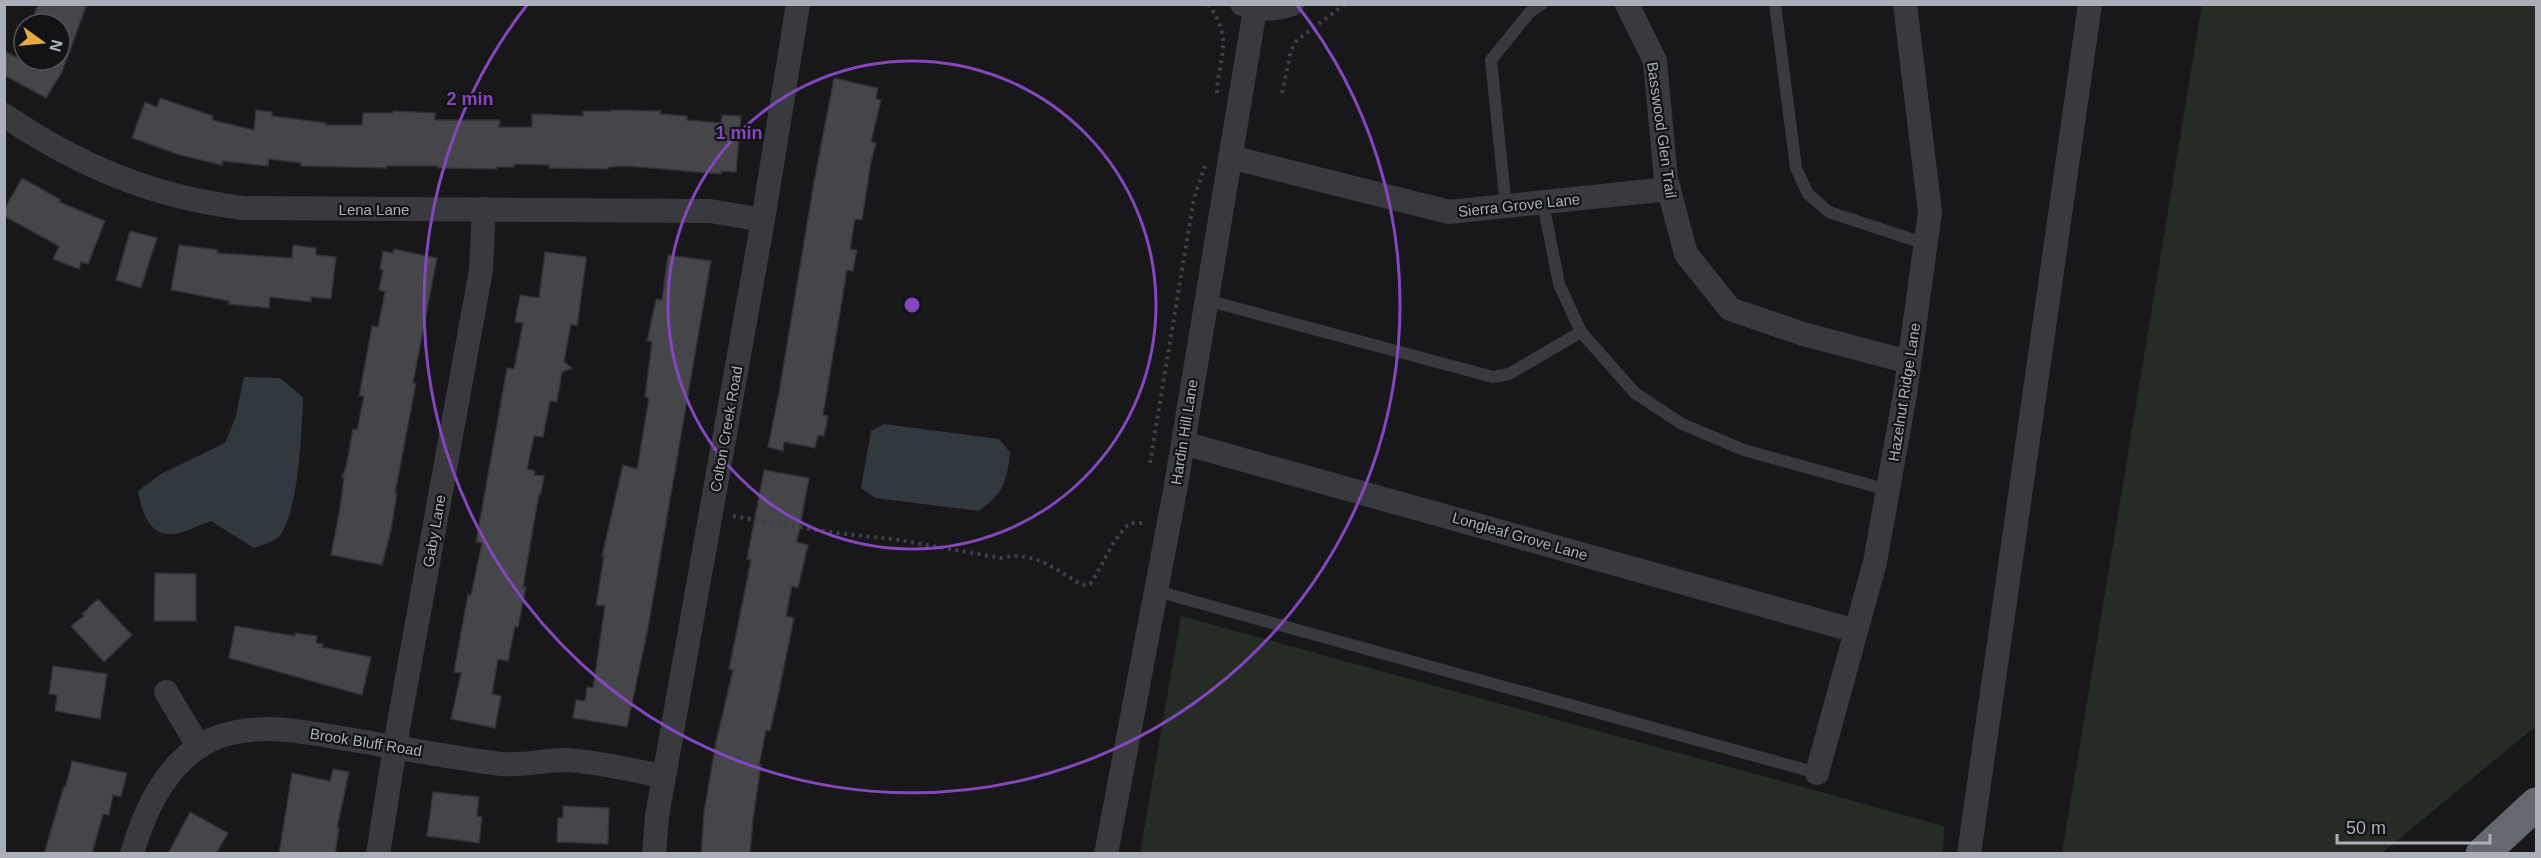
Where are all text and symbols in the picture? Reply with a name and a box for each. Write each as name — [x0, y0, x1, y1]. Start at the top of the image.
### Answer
north arrow — [12, 12, 72, 72]
text: N — [46, 38, 66, 54]
street label: Basswood Glen Trail — [1644, 61, 1680, 199]
text: 2 min — [446, 89, 494, 109]
text: 1 min — [715, 123, 763, 143]
street label: Sierra Grove Lane — [1457, 190, 1581, 220]
street label: Lena Lane — [339, 201, 409, 218]
centre of rings — [902, 295, 922, 315]
street label: Hazelnut Ridge Lane — [1885, 321, 1923, 463]
street label: Colton Creek Road — [707, 365, 745, 493]
street label: Hardin Hill Lane — [1167, 378, 1201, 486]
street label: Gaby Lane — [419, 493, 449, 569]
street label: Longleaf Grove Lane — [1450, 509, 1590, 563]
street label: Brook Bluff Road — [309, 725, 423, 759]
scale bar — [2337, 807, 2490, 845]
text: 50 m — [2346, 818, 2386, 838]

